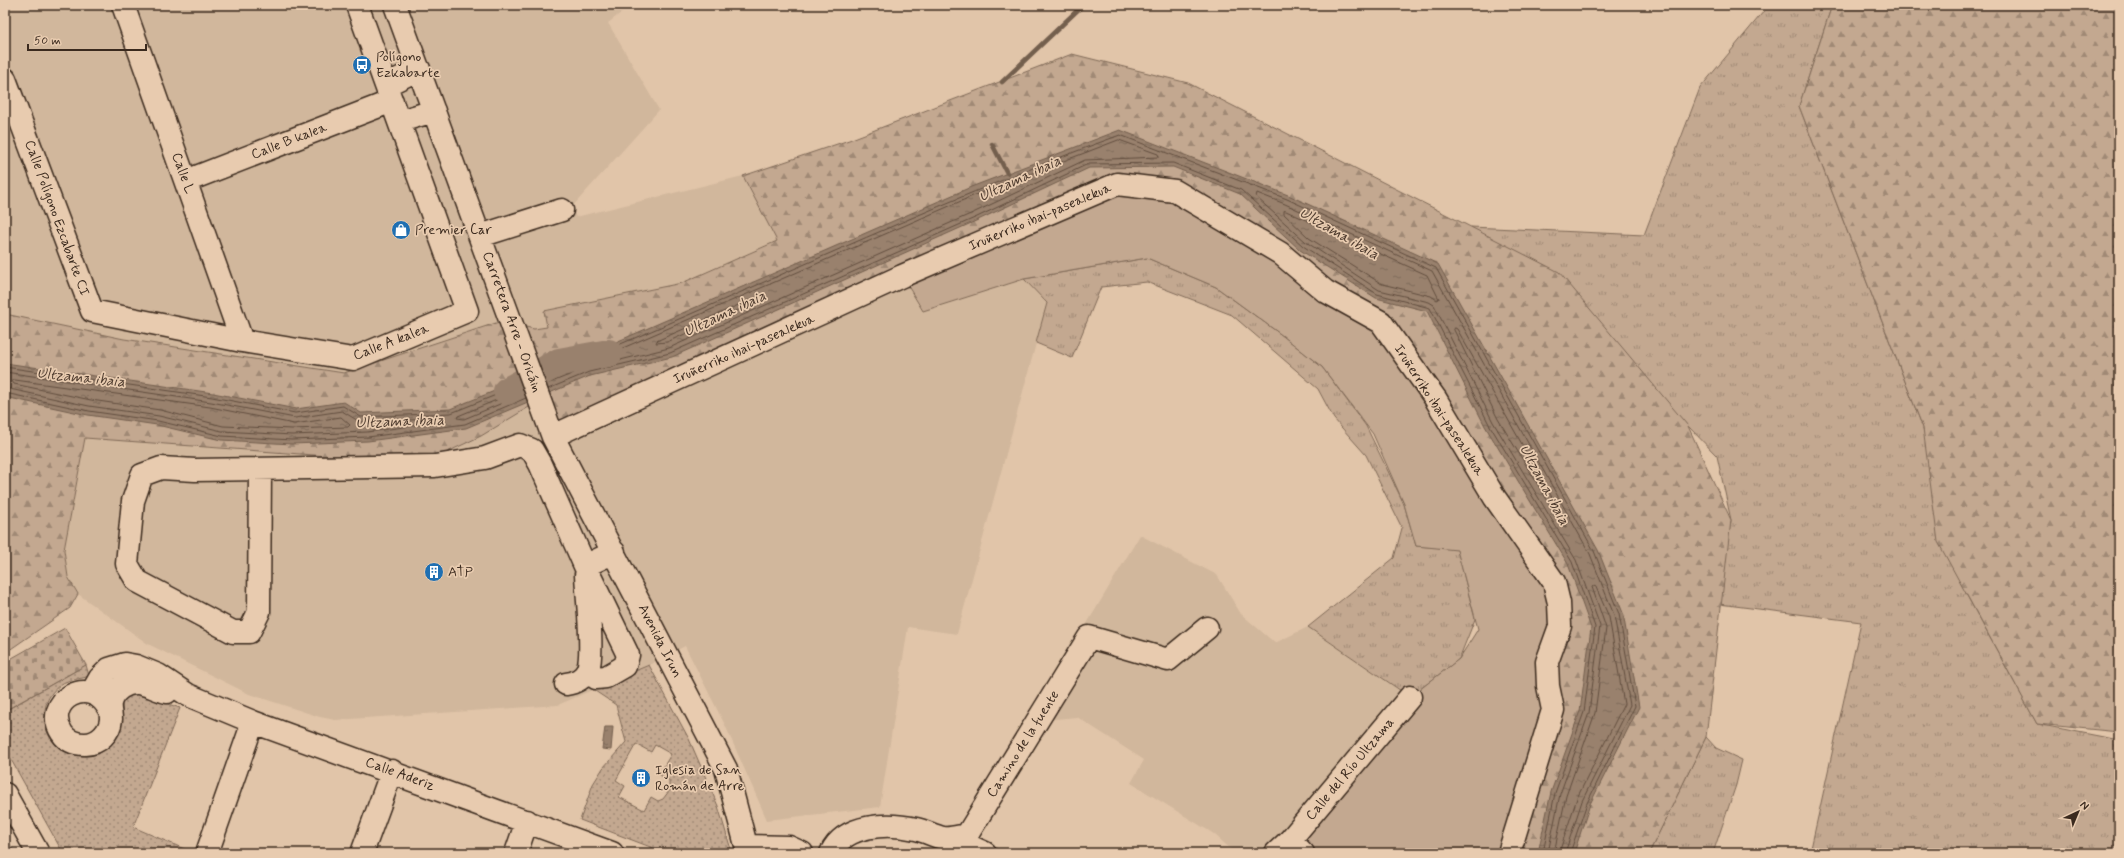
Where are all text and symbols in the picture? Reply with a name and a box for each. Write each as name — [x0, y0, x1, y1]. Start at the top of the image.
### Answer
scale bar — [28, 26, 146, 52]
text: 50 m — [34, 33, 61, 49]
place label: Polígono Ezkabarte — [376, 48, 440, 82]
bus stop icon: Polígono Ezkabarte — [351, 54, 373, 76]
street label: Calle B kalea — [249, 118, 330, 164]
street label: Calle Polígono Ezcabarte CI — [20, 138, 94, 298]
street label: Calle L — [167, 150, 199, 196]
water label: Ultzama ibaia — [975, 151, 1065, 207]
street label: Iruñerriko ibai-pasealekua — [966, 179, 1114, 255]
water label: Ultzama ibaia — [1296, 203, 1383, 265]
shop icon: Premier Car — [390, 219, 412, 241]
place label: Premier Car — [415, 221, 492, 239]
street label: Carretera Arre - Oricáin — [478, 249, 546, 395]
water label: Ultzama ibaia — [680, 286, 770, 342]
street label: Iruñerriko ibai-pasealekua — [670, 309, 818, 388]
street label: Calle A kalea — [351, 319, 432, 365]
street label: Iruñerriko ibai-pasealekua — [1390, 341, 1489, 480]
water label: Ultzama ibaia — [36, 363, 127, 393]
water label: Ultzama ibaia — [355, 410, 445, 434]
water label: Ultzama ibaia — [1514, 441, 1574, 529]
building icon: ATP — [423, 561, 445, 583]
place label: ATP — [448, 563, 473, 581]
street label: Avenida Irun — [634, 601, 686, 681]
street label: Camino de la fuente — [983, 687, 1063, 801]
street label: Calle del Río Ultzama — [1302, 714, 1398, 824]
street label: Calle Aderiz — [363, 753, 437, 795]
place label: Iglesia de San Román de Arre — [655, 761, 745, 795]
building icon: Iglesia de San Román de Arre — [630, 767, 652, 789]
north arrow — [2058, 792, 2098, 832]
text: N — [2077, 798, 2092, 813]

